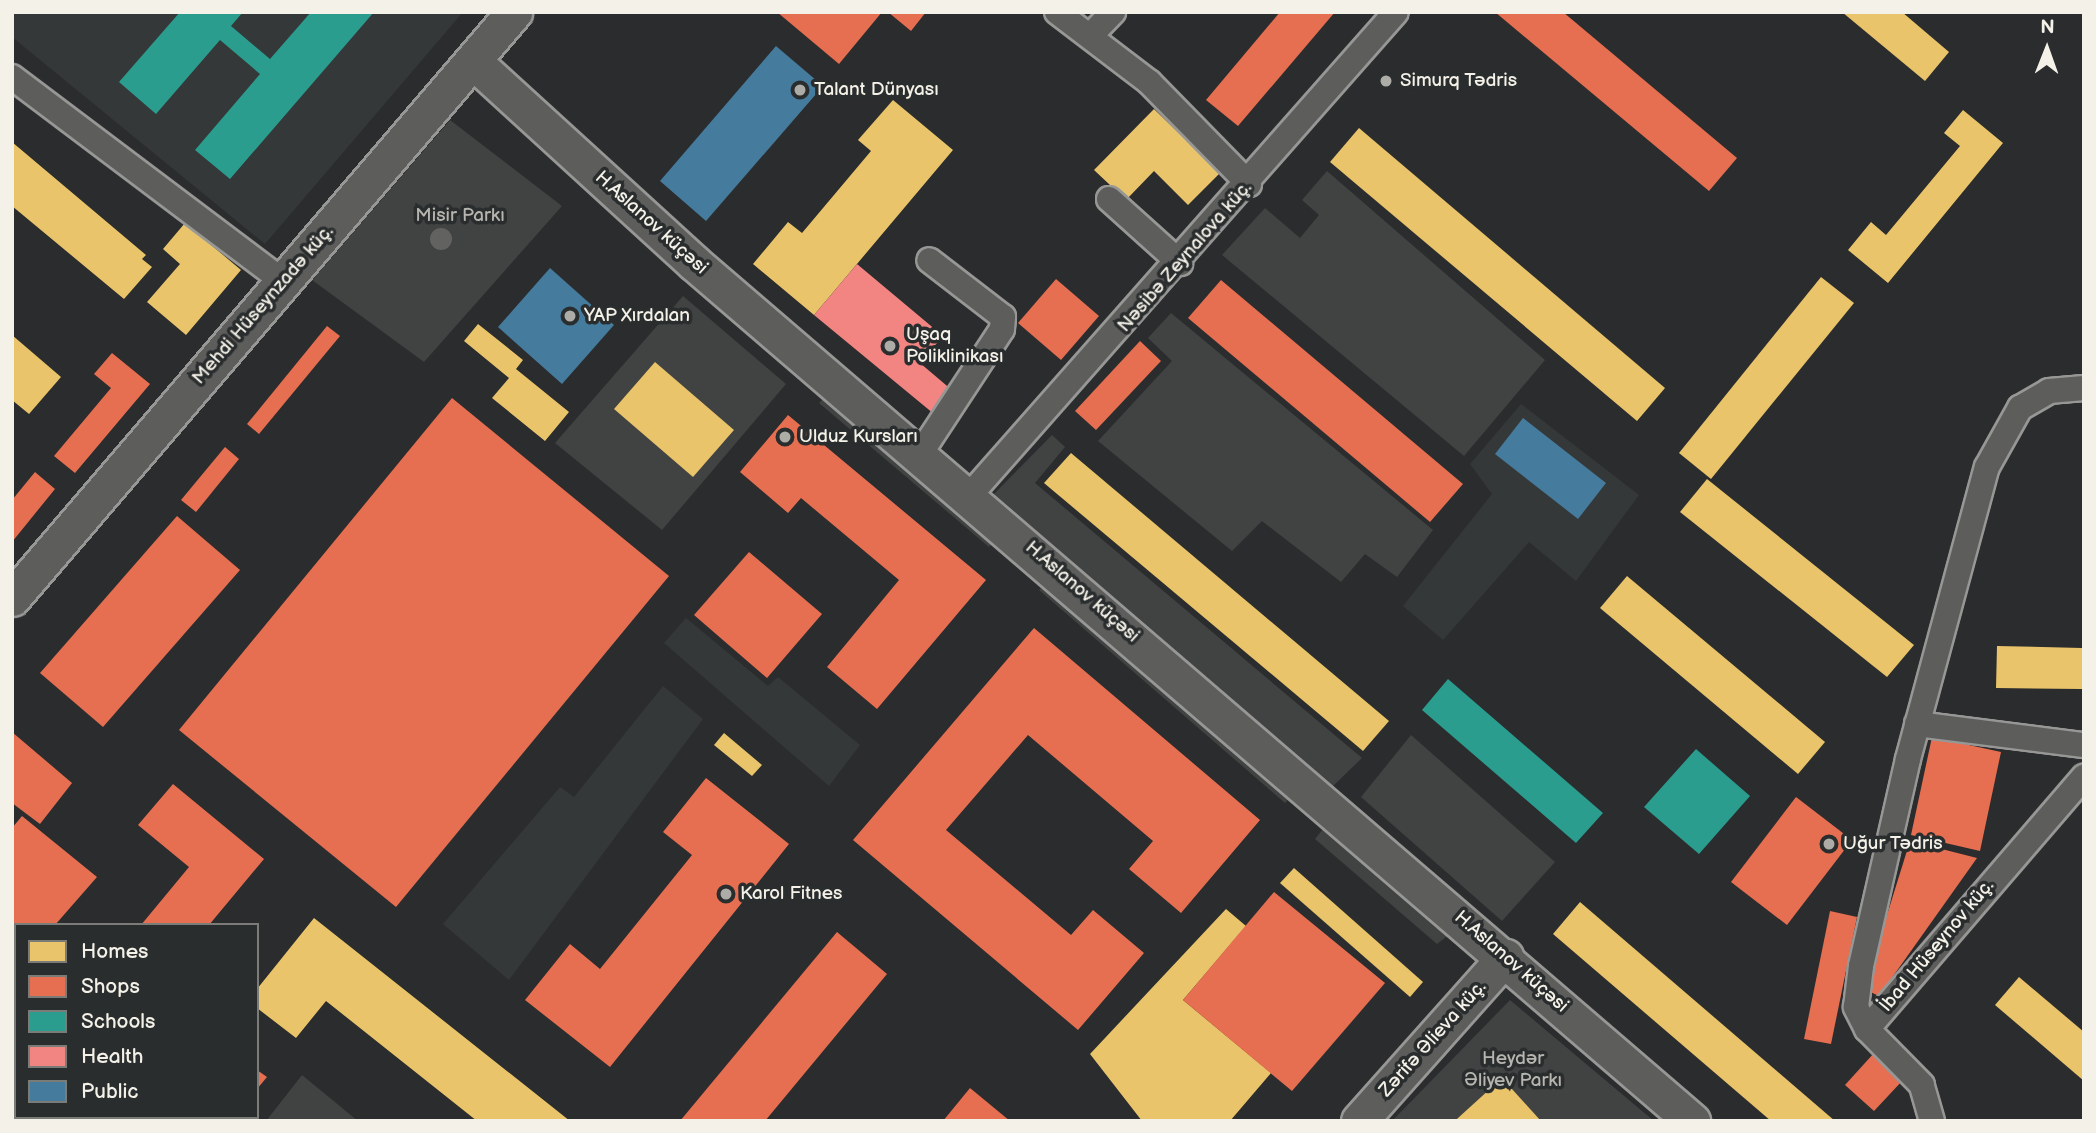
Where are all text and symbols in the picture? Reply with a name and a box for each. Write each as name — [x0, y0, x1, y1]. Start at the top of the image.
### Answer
north arrow — [2012, 14, 2082, 84]
text: N — [2040, 16, 2055, 39]
place label: Simurq Tədris — [1400, 70, 1518, 92]
marker: Simurq Tədris — [1378, 73, 1394, 89]
place label: Talant Dünyası — [814, 79, 939, 101]
marker: Talant Dünyası — [792, 82, 808, 98]
street label: H.Aslanov küçəsi — [590, 167, 712, 279]
street label: Nəsibə Zeynalova küç. — [1113, 177, 1257, 337]
park label: Misir Parkı — [415, 205, 505, 227]
street label: Mehdi Hüseynzadə küç. — [188, 221, 338, 389]
place label: YAP Xırdalan — [584, 305, 691, 327]
marker: YAP Xırdalan — [562, 308, 578, 324]
place label: Uşaq Poliklinikası — [906, 324, 1003, 368]
marker: Uşaq Poliklinikası — [880, 336, 900, 356]
place label: Ulduz Kursları — [799, 426, 918, 448]
marker: Ulduz Kursları — [777, 429, 793, 445]
street label: H.Aslanov küçəsi — [1020, 536, 1144, 648]
place label: Uğur Tədris — [1843, 833, 1943, 855]
marker: Uğur Tədris — [1821, 836, 1837, 852]
street label: İbad Hüseynov küç. — [1875, 875, 1999, 1017]
place label: Karol Fitnes — [740, 883, 842, 905]
marker: Karol Fitnes — [718, 886, 734, 902]
street label: H.Aslanov küçəsi — [1449, 906, 1573, 1018]
legend — [14, 923, 259, 1119]
text: Homes — [81, 939, 149, 964]
text: Shops — [81, 974, 140, 999]
street label: Zərifə Əlieva küç. — [1375, 976, 1491, 1102]
text: Schools — [81, 1009, 155, 1034]
text: Health — [81, 1044, 143, 1069]
park label: Heydər Əliyev Parkı — [1464, 1048, 1562, 1092]
text: Public — [81, 1079, 139, 1104]

